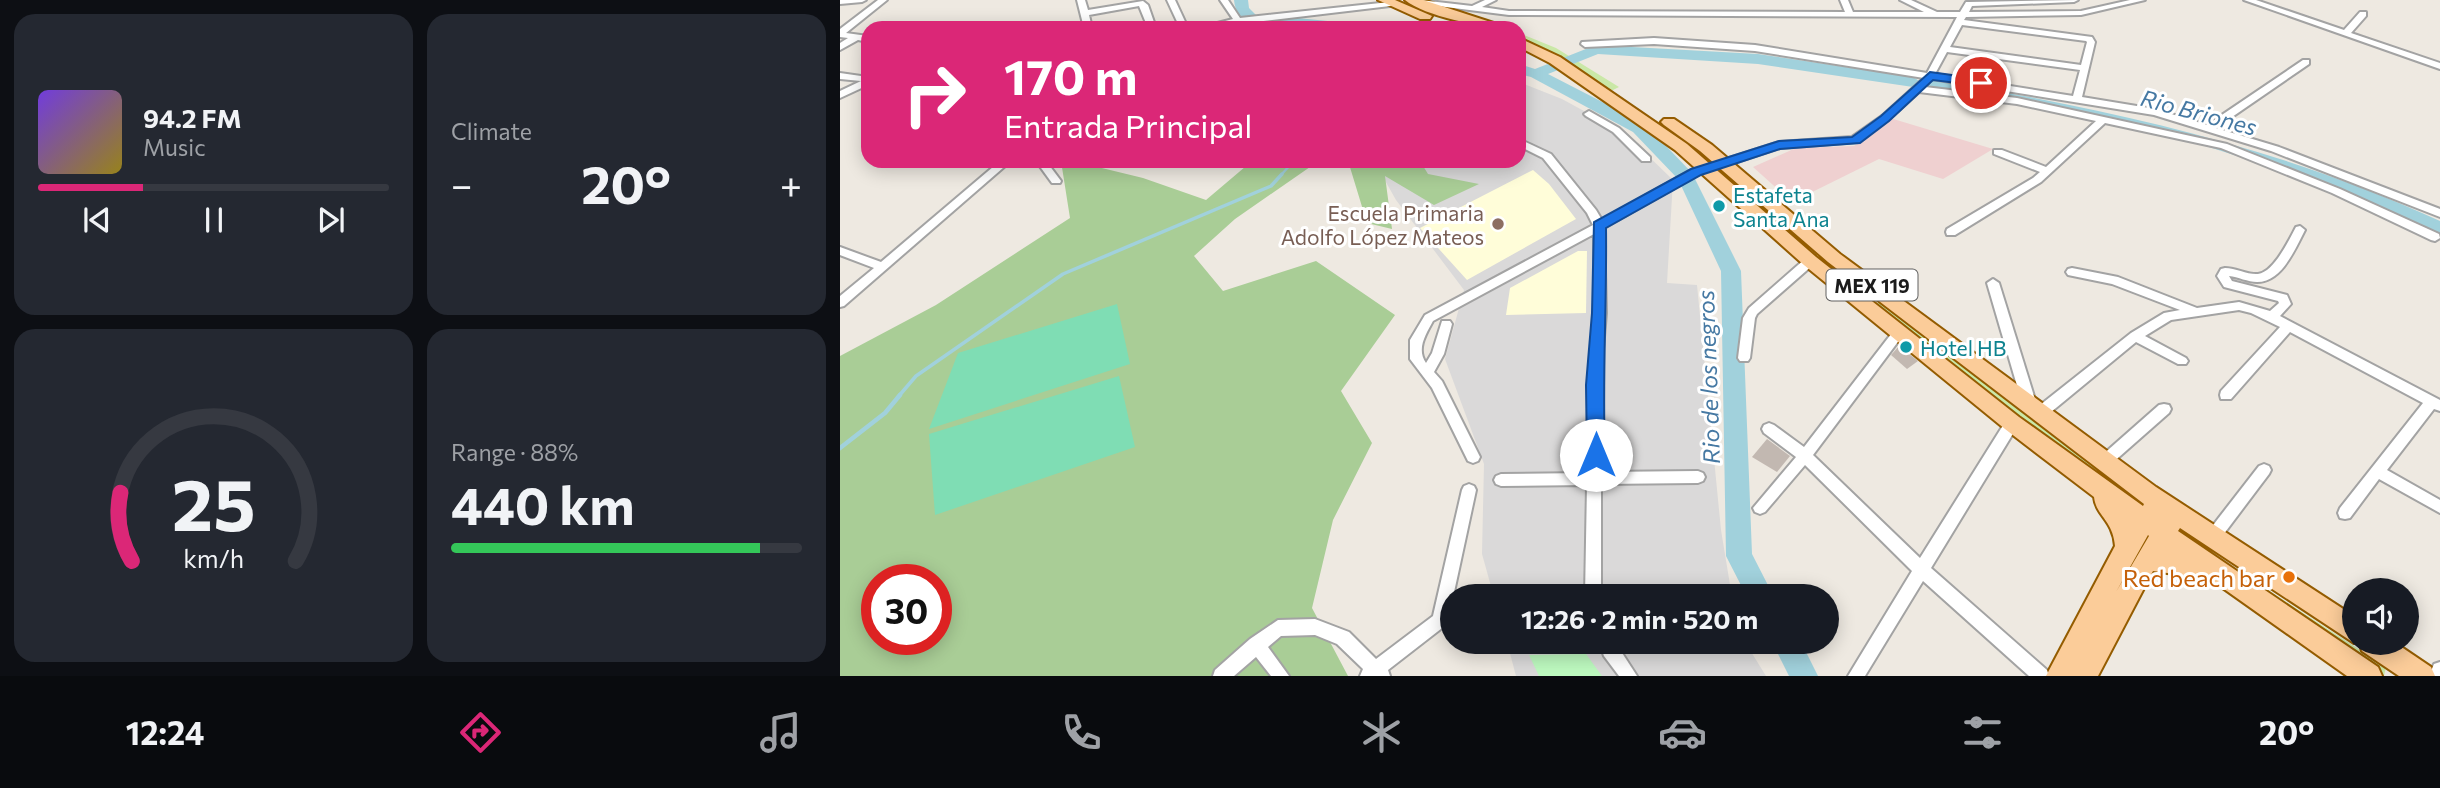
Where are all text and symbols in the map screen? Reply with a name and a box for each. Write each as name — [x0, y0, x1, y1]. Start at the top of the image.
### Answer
text: 170 m — [1004, 45, 1137, 105]
icon: right — [889, 49, 980, 140]
pin — [1951, 53, 2011, 113]
icon: arrive — [1962, 64, 2000, 102]
water label: Rio Briones — [2138, 83, 2260, 141]
text: 94.2 FM — [143, 102, 242, 133]
text: Entrada Principal — [1004, 105, 1252, 145]
text: Climate — [451, 117, 532, 145]
text: Music — [143, 133, 206, 161]
text: 20° — [581, 151, 671, 215]
text: − — [451, 160, 473, 207]
text: + — [780, 160, 802, 207]
place label: Estafeta Santa Ana — [1733, 182, 1829, 231]
marker: Estafeta Santa Ana — [1711, 198, 1727, 214]
place label: Escuela Primaria Adolfo López Mateos — [1281, 200, 1484, 249]
icon: previous — [78, 201, 116, 239]
icon: pause — [195, 201, 233, 239]
icon: next — [312, 201, 350, 239]
marker: Escuela Primaria Adolfo López Mateos — [1490, 216, 1506, 232]
road number: MEX 119 — [1826, 270, 1918, 300]
water label: Rio de los negros — [1691, 290, 1725, 464]
place label: Hotel HB — [1920, 335, 2006, 360]
marker: Hotel HB — [1898, 339, 1914, 355]
position arrow — [1559, 418, 1633, 492]
text: Range · 88% — [451, 438, 578, 466]
text: 25 — [172, 458, 255, 547]
text: 440 km — [451, 472, 635, 536]
text: km/h — [183, 543, 244, 573]
place label: Red beach bar — [2123, 563, 2275, 592]
speed limit sign: 30 — [861, 564, 952, 655]
marker: Red beach bar — [2281, 569, 2297, 585]
map controls — [2342, 578, 2419, 655]
button: sound — [2342, 578, 2419, 655]
text: 12:26 · 2 min · 520 m — [1521, 603, 1758, 634]
icon: directions — [456, 708, 505, 757]
icon: music — [756, 708, 805, 757]
icon: phone — [1057, 708, 1106, 757]
icon: climate — [1357, 708, 1406, 757]
icon: car — [1658, 708, 1707, 757]
icon: filters — [1958, 708, 2007, 757]
text: 12:24 — [126, 712, 204, 752]
text: 20° — [2259, 712, 2314, 752]

